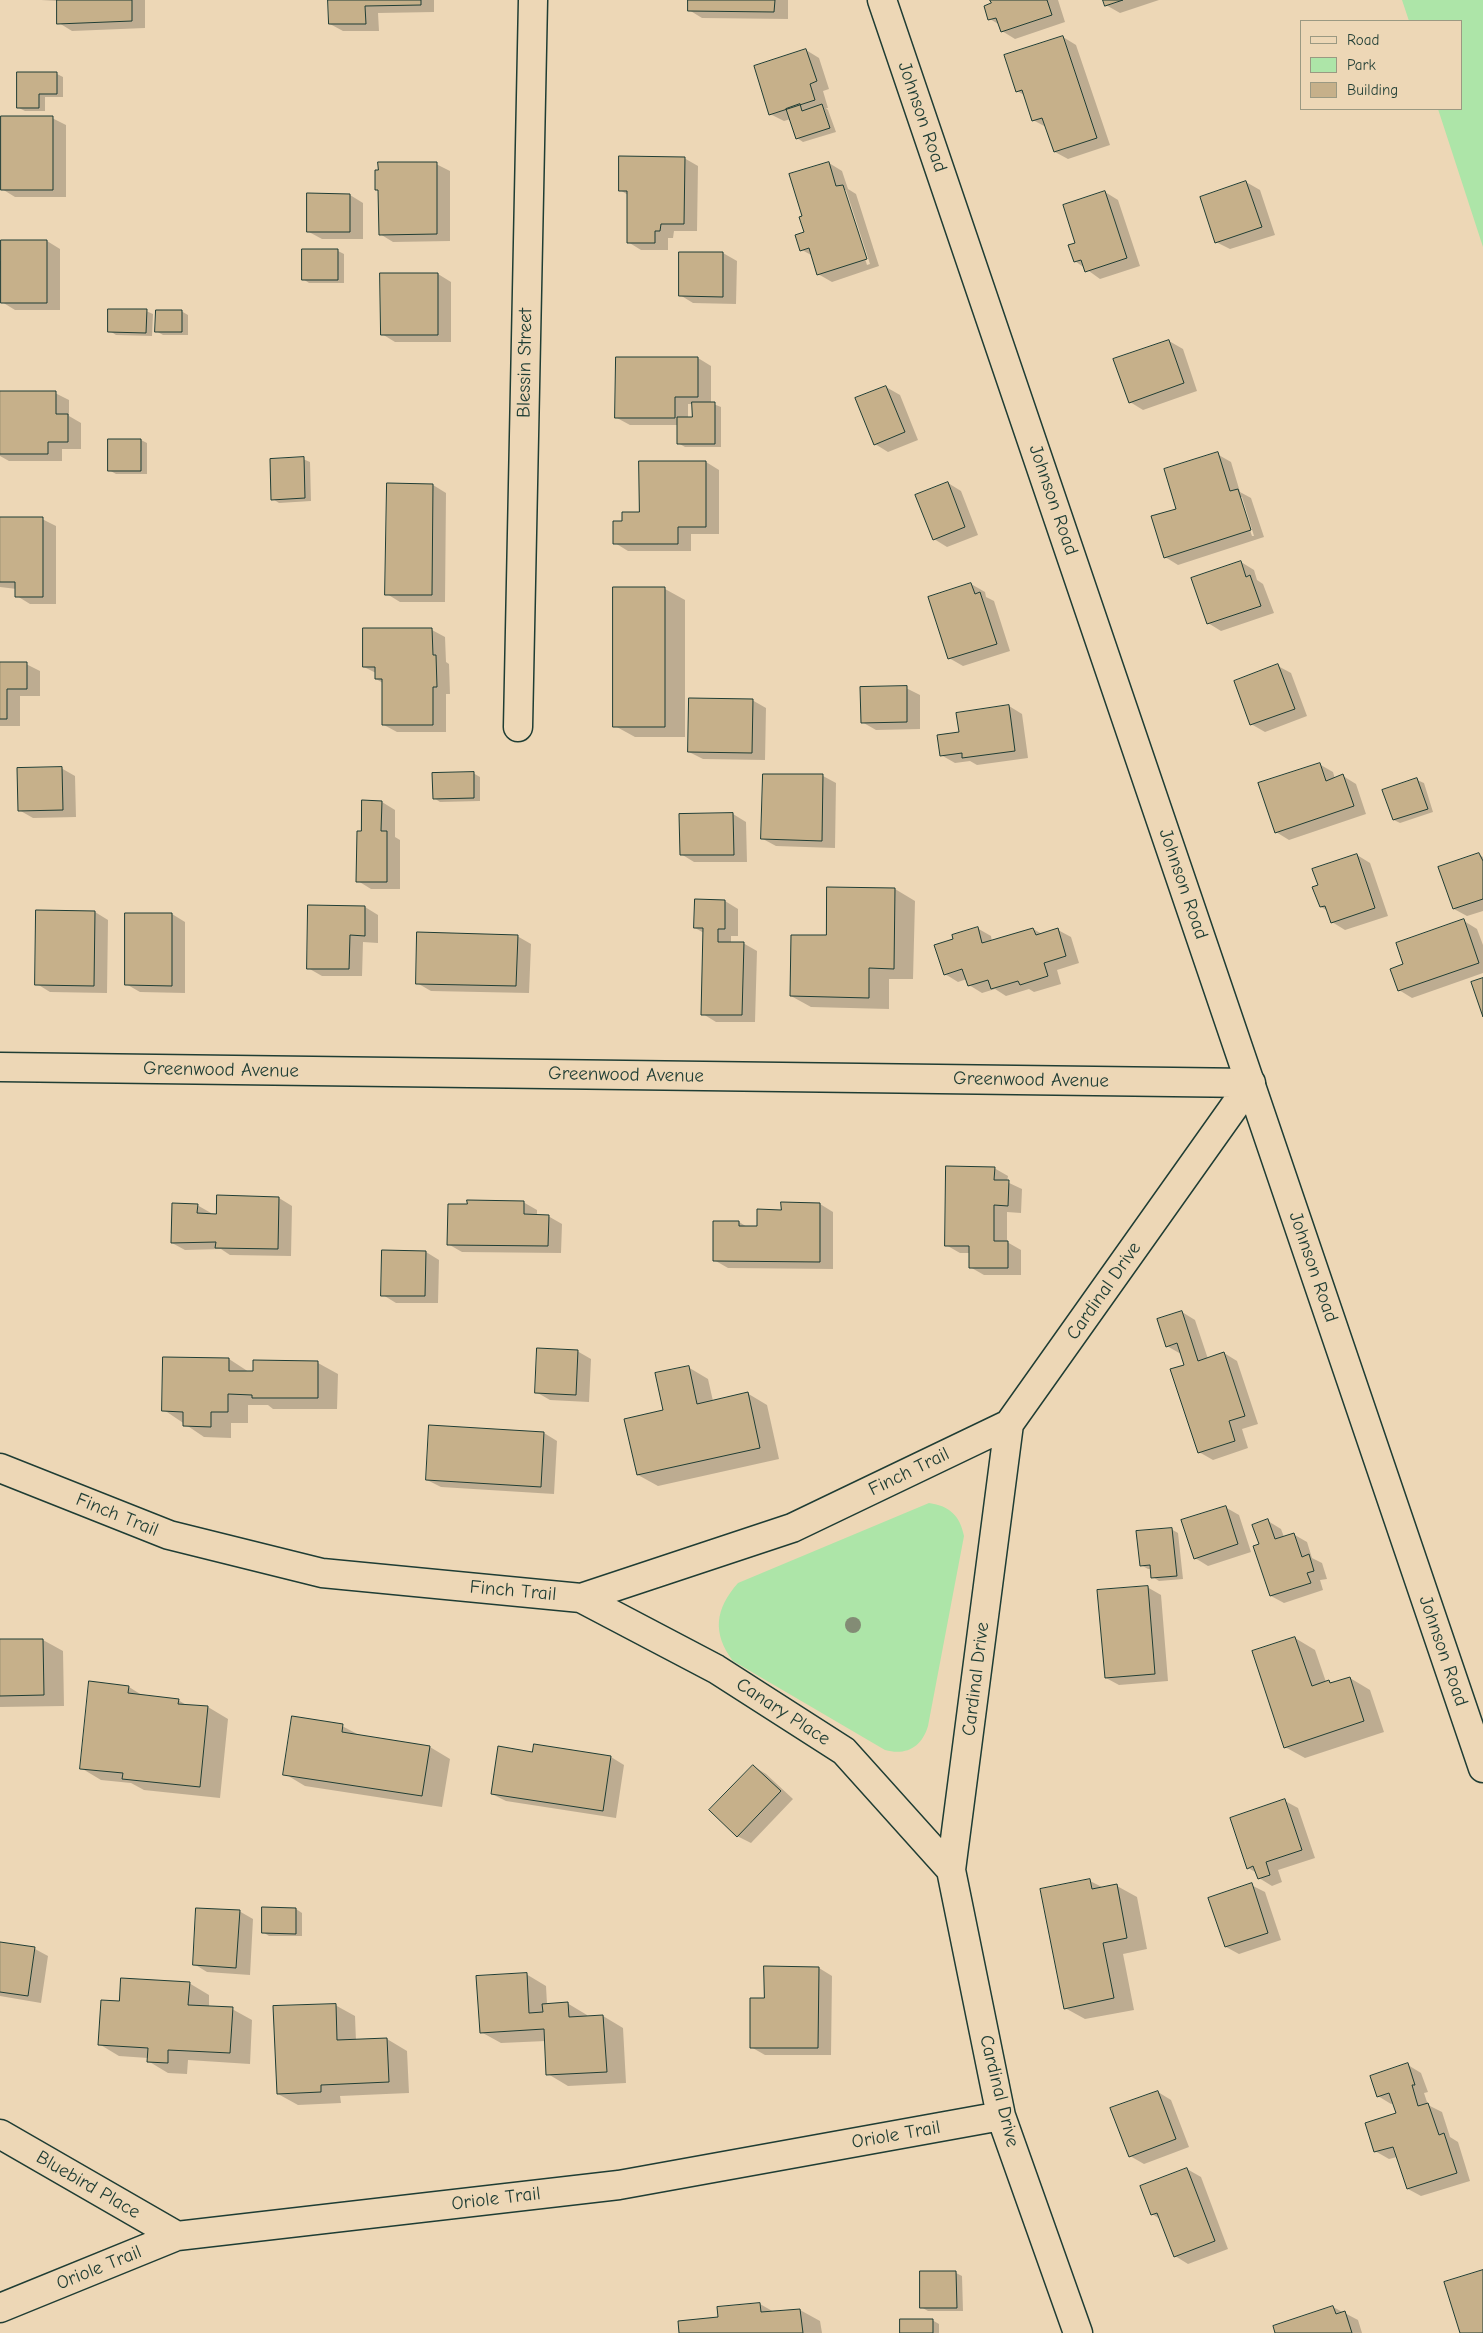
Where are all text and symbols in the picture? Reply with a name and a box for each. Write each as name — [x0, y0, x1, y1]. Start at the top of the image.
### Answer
legend — [1300, 20, 1463, 110]
text: Road — [1347, 31, 1379, 49]
text: Park — [1347, 56, 1376, 74]
street label: Johnson Road — [892, 59, 952, 175]
text: Building — [1347, 81, 1398, 99]
street label: Blessin Street — [513, 308, 537, 418]
street label: Johnson Road — [1023, 442, 1083, 558]
street label: Johnson Road — [1153, 826, 1213, 942]
street label: Greenwood Avenue — [143, 1057, 299, 1083]
street label: Greenwood Avenue — [548, 1062, 704, 1088]
street label: Greenwood Avenue — [953, 1067, 1109, 1093]
street label: Johnson Road — [1283, 1209, 1343, 1325]
street label: Cardinal Drive — [1062, 1238, 1146, 1344]
street label: Finch Trail — [865, 1443, 953, 1501]
street label: Finch Trail — [72, 1488, 162, 1542]
street label: Finch Trail — [469, 1576, 557, 1606]
street label: Johnson Road — [1413, 1593, 1473, 1709]
street label: Cardinal Drive — [958, 1621, 994, 1737]
street label: Canary Place — [732, 1673, 834, 1751]
street label: Cardinal Drive — [974, 2033, 1024, 2149]
street label: Oriole Trail — [850, 2116, 942, 2154]
street label: Bluebird Place — [32, 2146, 144, 2224]
street label: Oriole Trail — [450, 2182, 542, 2216]
street label: Oriole Trail — [53, 2241, 145, 2295]

